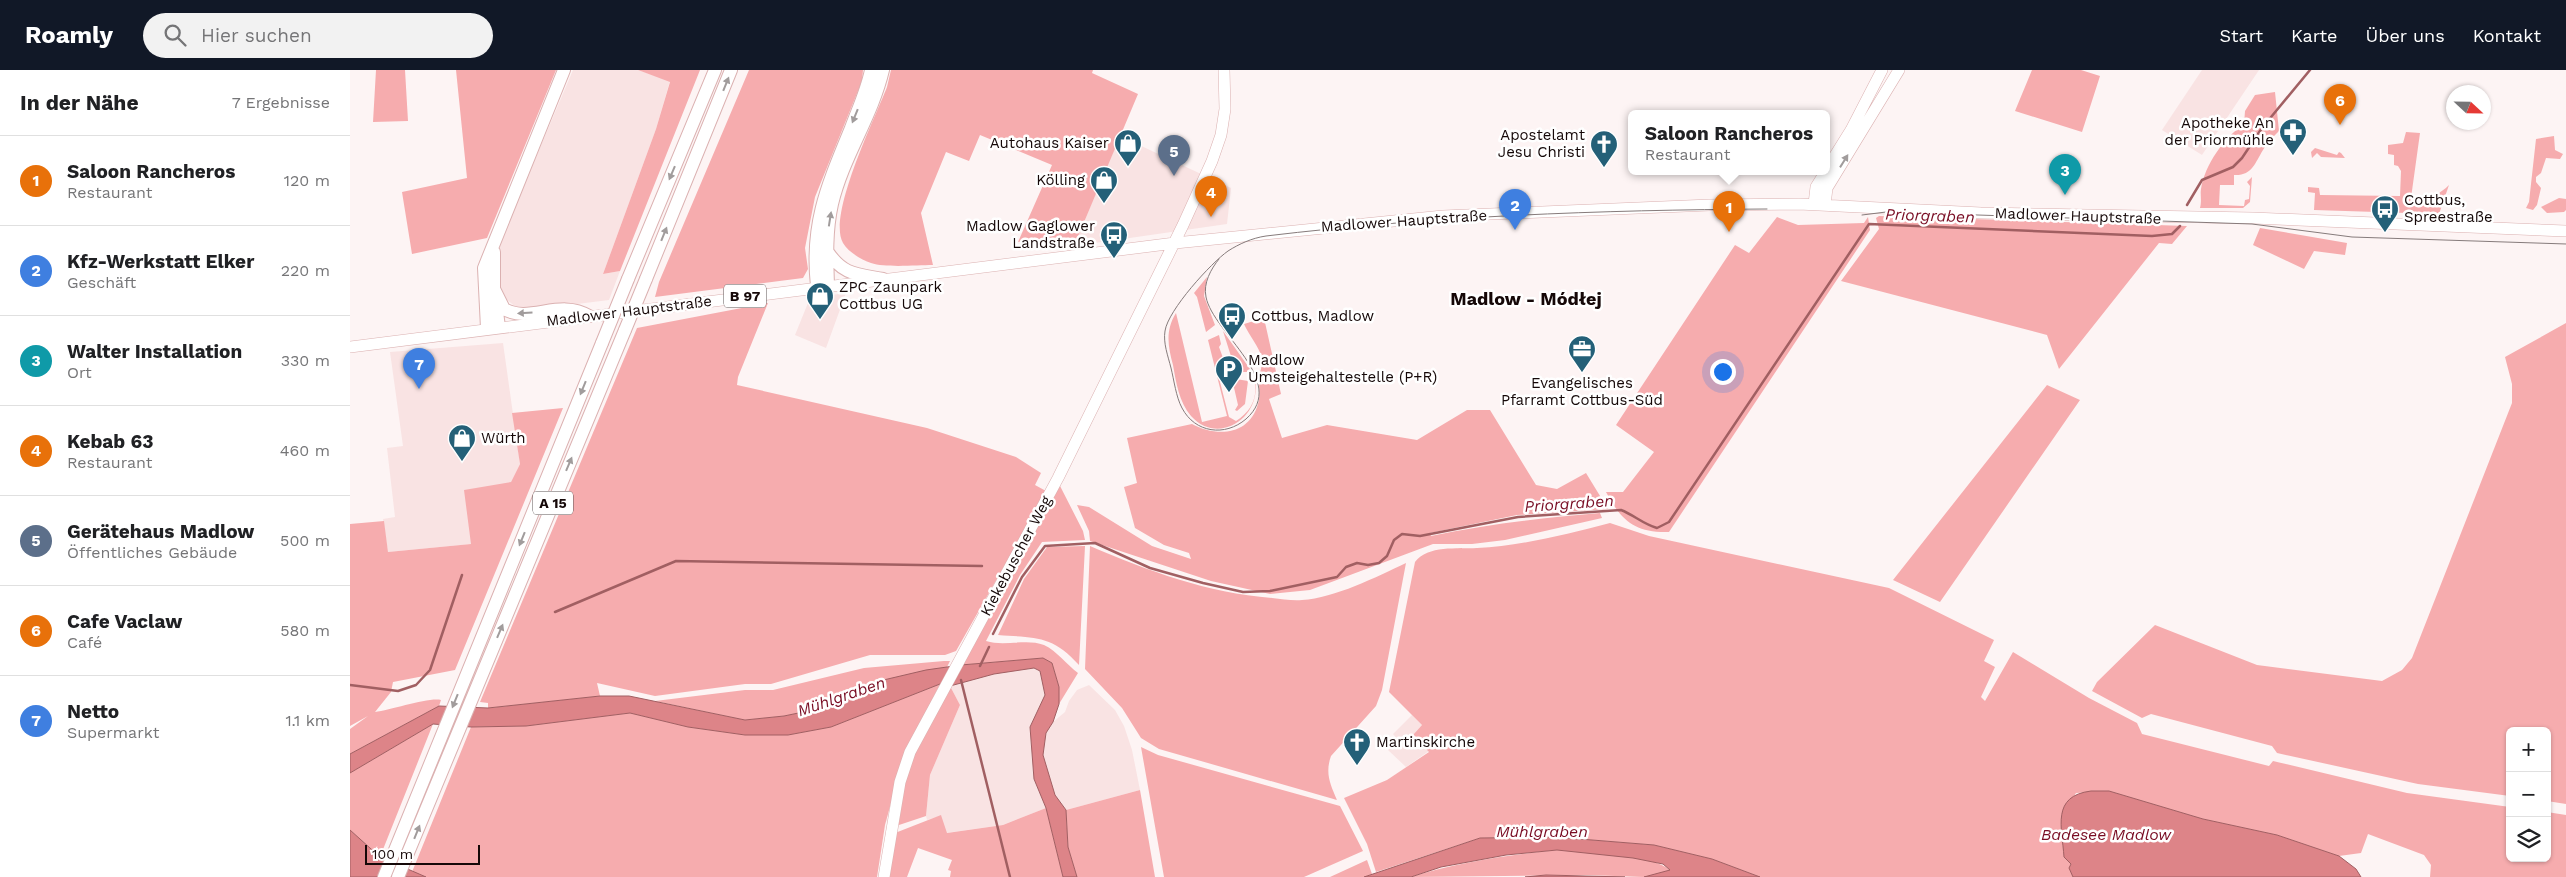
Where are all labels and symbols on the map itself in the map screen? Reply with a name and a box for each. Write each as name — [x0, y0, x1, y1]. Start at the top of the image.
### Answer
one-way arrow — [722, 77, 730, 91]
pin: 6 — [2324, 84, 2356, 125]
north arrow — [2446, 85, 2491, 130]
one-way arrow — [851, 109, 859, 123]
place label: Apotheke An der Priormühle — [2165, 114, 2274, 149]
pharmacy icon: Apotheke An der Priormühle — [2278, 117, 2308, 156]
place label: Apostelamt Jesu Christi — [1498, 126, 1586, 161]
shop icon: Autohaus Kaiser — [1113, 128, 1143, 167]
church icon: Apostelamt Jesu Christi — [1589, 129, 1619, 168]
place label: Autohaus Kaiser — [990, 134, 1109, 152]
pin: 5 — [1158, 135, 1190, 176]
one-way arrow — [1839, 154, 1848, 167]
pin: 3 — [2049, 154, 2081, 195]
shop icon: Kölling — [1089, 165, 1119, 204]
one-way arrow — [668, 166, 676, 180]
place label: Kölling — [1036, 171, 1085, 189]
pin: 4 — [1195, 176, 1227, 217]
pin: 2 — [1499, 189, 1531, 230]
pin: 1 — [1713, 191, 1745, 232]
place label: Cottbus, Spreestraße — [2404, 191, 2493, 226]
bus stop icon: Cottbus, Spreestraße — [2370, 194, 2400, 233]
water label: Priorgraben — [1885, 204, 1975, 227]
street label: Madlower Hauptstraße — [1994, 204, 2162, 228]
street label: Madlower Hauptstraße — [1320, 206, 1488, 236]
one-way arrow — [826, 210, 834, 226]
place label: Madlow Gaglower Landstraße — [966, 217, 1095, 252]
bus stop icon: Madlow Gaglower Landstraße — [1099, 220, 1129, 259]
one-way arrow — [660, 226, 668, 241]
place label: ZPC Zaunpark Cottbus UG — [839, 278, 943, 313]
shop icon: ZPC Zaunpark Cottbus UG — [805, 281, 835, 320]
road number: B 97 — [724, 285, 766, 308]
district label: Madlow - Módłej — [1450, 288, 1602, 309]
street label: Madlower Hauptstraße — [545, 292, 713, 330]
bus stop icon: Cottbus, Madlow — [1217, 301, 1247, 340]
place label: Cottbus, Madlow — [1251, 307, 1374, 325]
one-way arrow — [516, 309, 532, 317]
office icon: Evangelisches Pfarramt Cottbus-Süd — [1567, 334, 1597, 373]
pin: 7 — [403, 348, 435, 389]
place label: Madlow Umsteigehaltestelle (P+R) — [1248, 351, 1437, 386]
parking icon: Madlow Umsteigehaltestelle (P+R) — [1214, 354, 1244, 393]
your location — [1710, 359, 1736, 385]
place label: Evangelisches Pfarramt Cottbus-Süd — [1501, 374, 1663, 409]
one-way arrow — [579, 381, 587, 396]
shop icon: Würth — [447, 423, 477, 462]
place label: Würth — [481, 429, 526, 447]
one-way arrow — [565, 456, 573, 471]
water label: Priorgraben — [1524, 491, 1614, 516]
road number: A 15 — [533, 492, 573, 514]
street label: Kiekebuscher Weg — [977, 493, 1055, 619]
one-way arrow — [517, 532, 525, 546]
one-way arrow — [496, 623, 504, 638]
water label: Mühlgraben — [795, 673, 888, 720]
one-way arrow — [451, 694, 458, 709]
church icon: Martinskirche — [1342, 727, 1372, 766]
place label: Martinskirche — [1376, 733, 1475, 751]
water label: Mühlgraben — [1496, 822, 1588, 841]
one-way arrow — [413, 824, 421, 839]
water label: Badesee Madlow — [2041, 825, 2172, 844]
scale bar — [365, 842, 480, 865]

